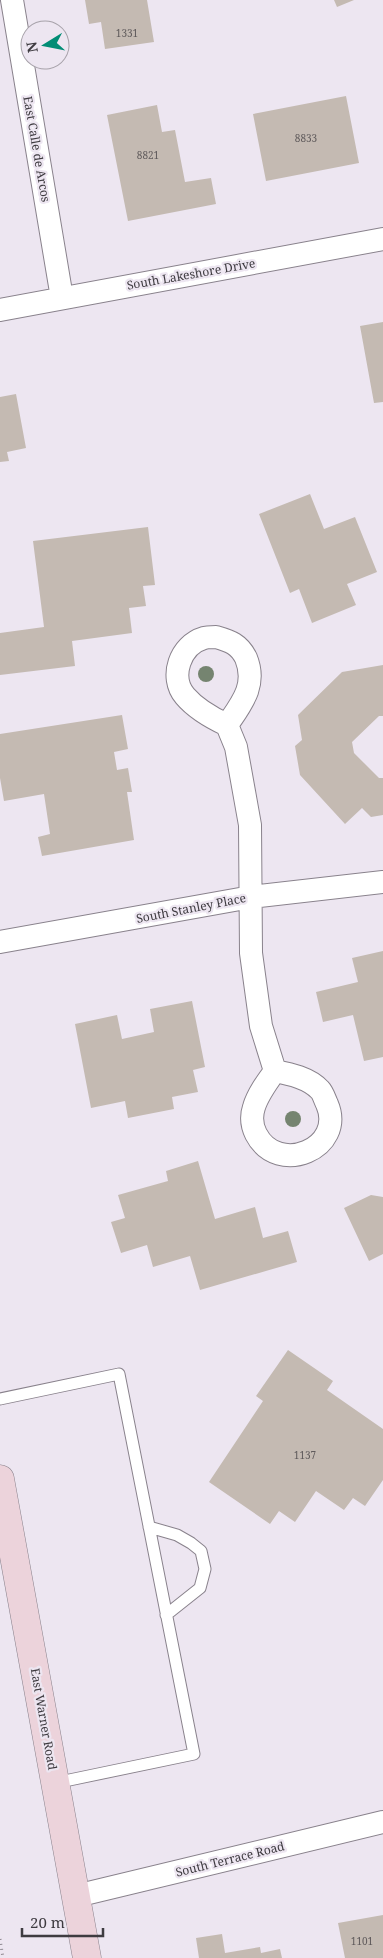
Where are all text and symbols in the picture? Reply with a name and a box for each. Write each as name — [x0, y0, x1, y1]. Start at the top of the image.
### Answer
north arrow — [20, 20, 70, 70]
house number: 1331 — [116, 26, 138, 40]
text: N — [21, 40, 42, 54]
street label: East Calle de Arcos — [19, 95, 55, 203]
house number: 8833 — [295, 131, 318, 145]
house number: 8821 — [137, 148, 159, 162]
street label: South Lakeshore Drive — [125, 254, 257, 294]
street label: South Stanley Place — [135, 889, 247, 927]
house number: 1137 — [294, 1448, 317, 1462]
street label: East Warner Road — [27, 1667, 61, 1772]
street label: South Terrace Road — [174, 1837, 287, 1881]
scale bar — [22, 1906, 104, 1938]
text: 20 m — [30, 1912, 65, 1932]
house number: 1101 — [351, 1934, 373, 1948]

